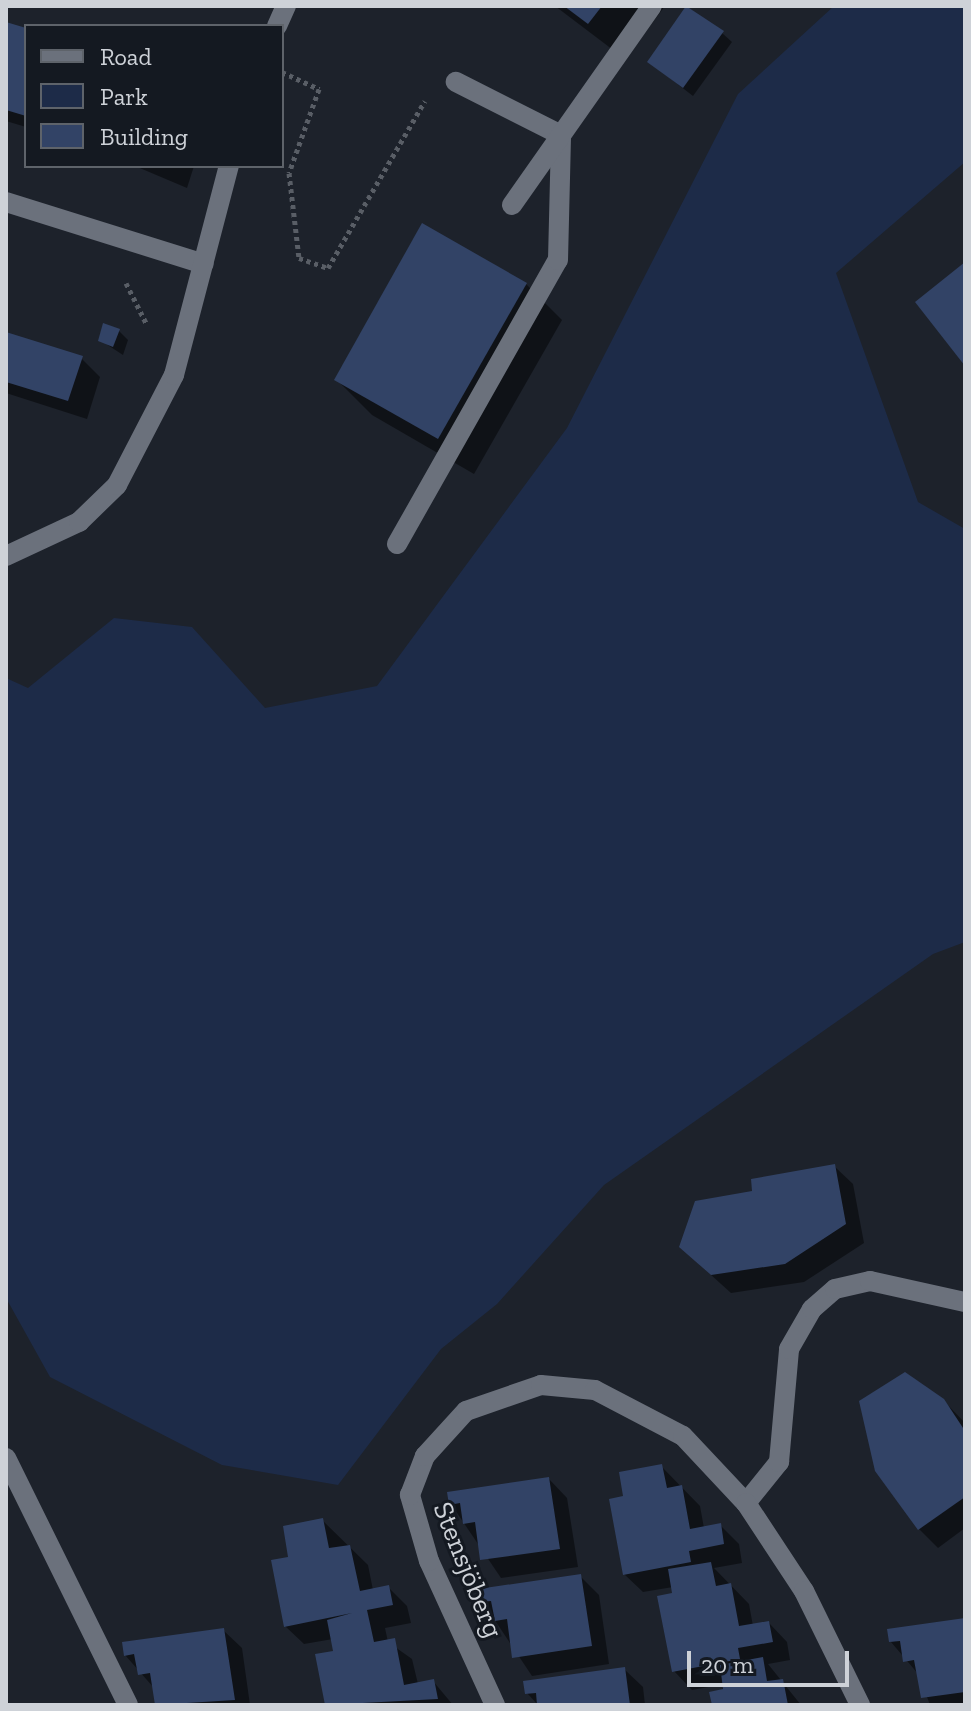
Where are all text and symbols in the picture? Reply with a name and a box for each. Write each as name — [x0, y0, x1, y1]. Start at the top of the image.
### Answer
legend — [24, 24, 284, 168]
text: Road — [100, 42, 152, 71]
text: Park — [100, 82, 148, 111]
text: Building — [100, 122, 188, 151]
street label: Stensjöberg — [426, 1497, 510, 1643]
scale bar — [691, 1635, 853, 1685]
text: 20 m — [701, 1650, 753, 1679]

